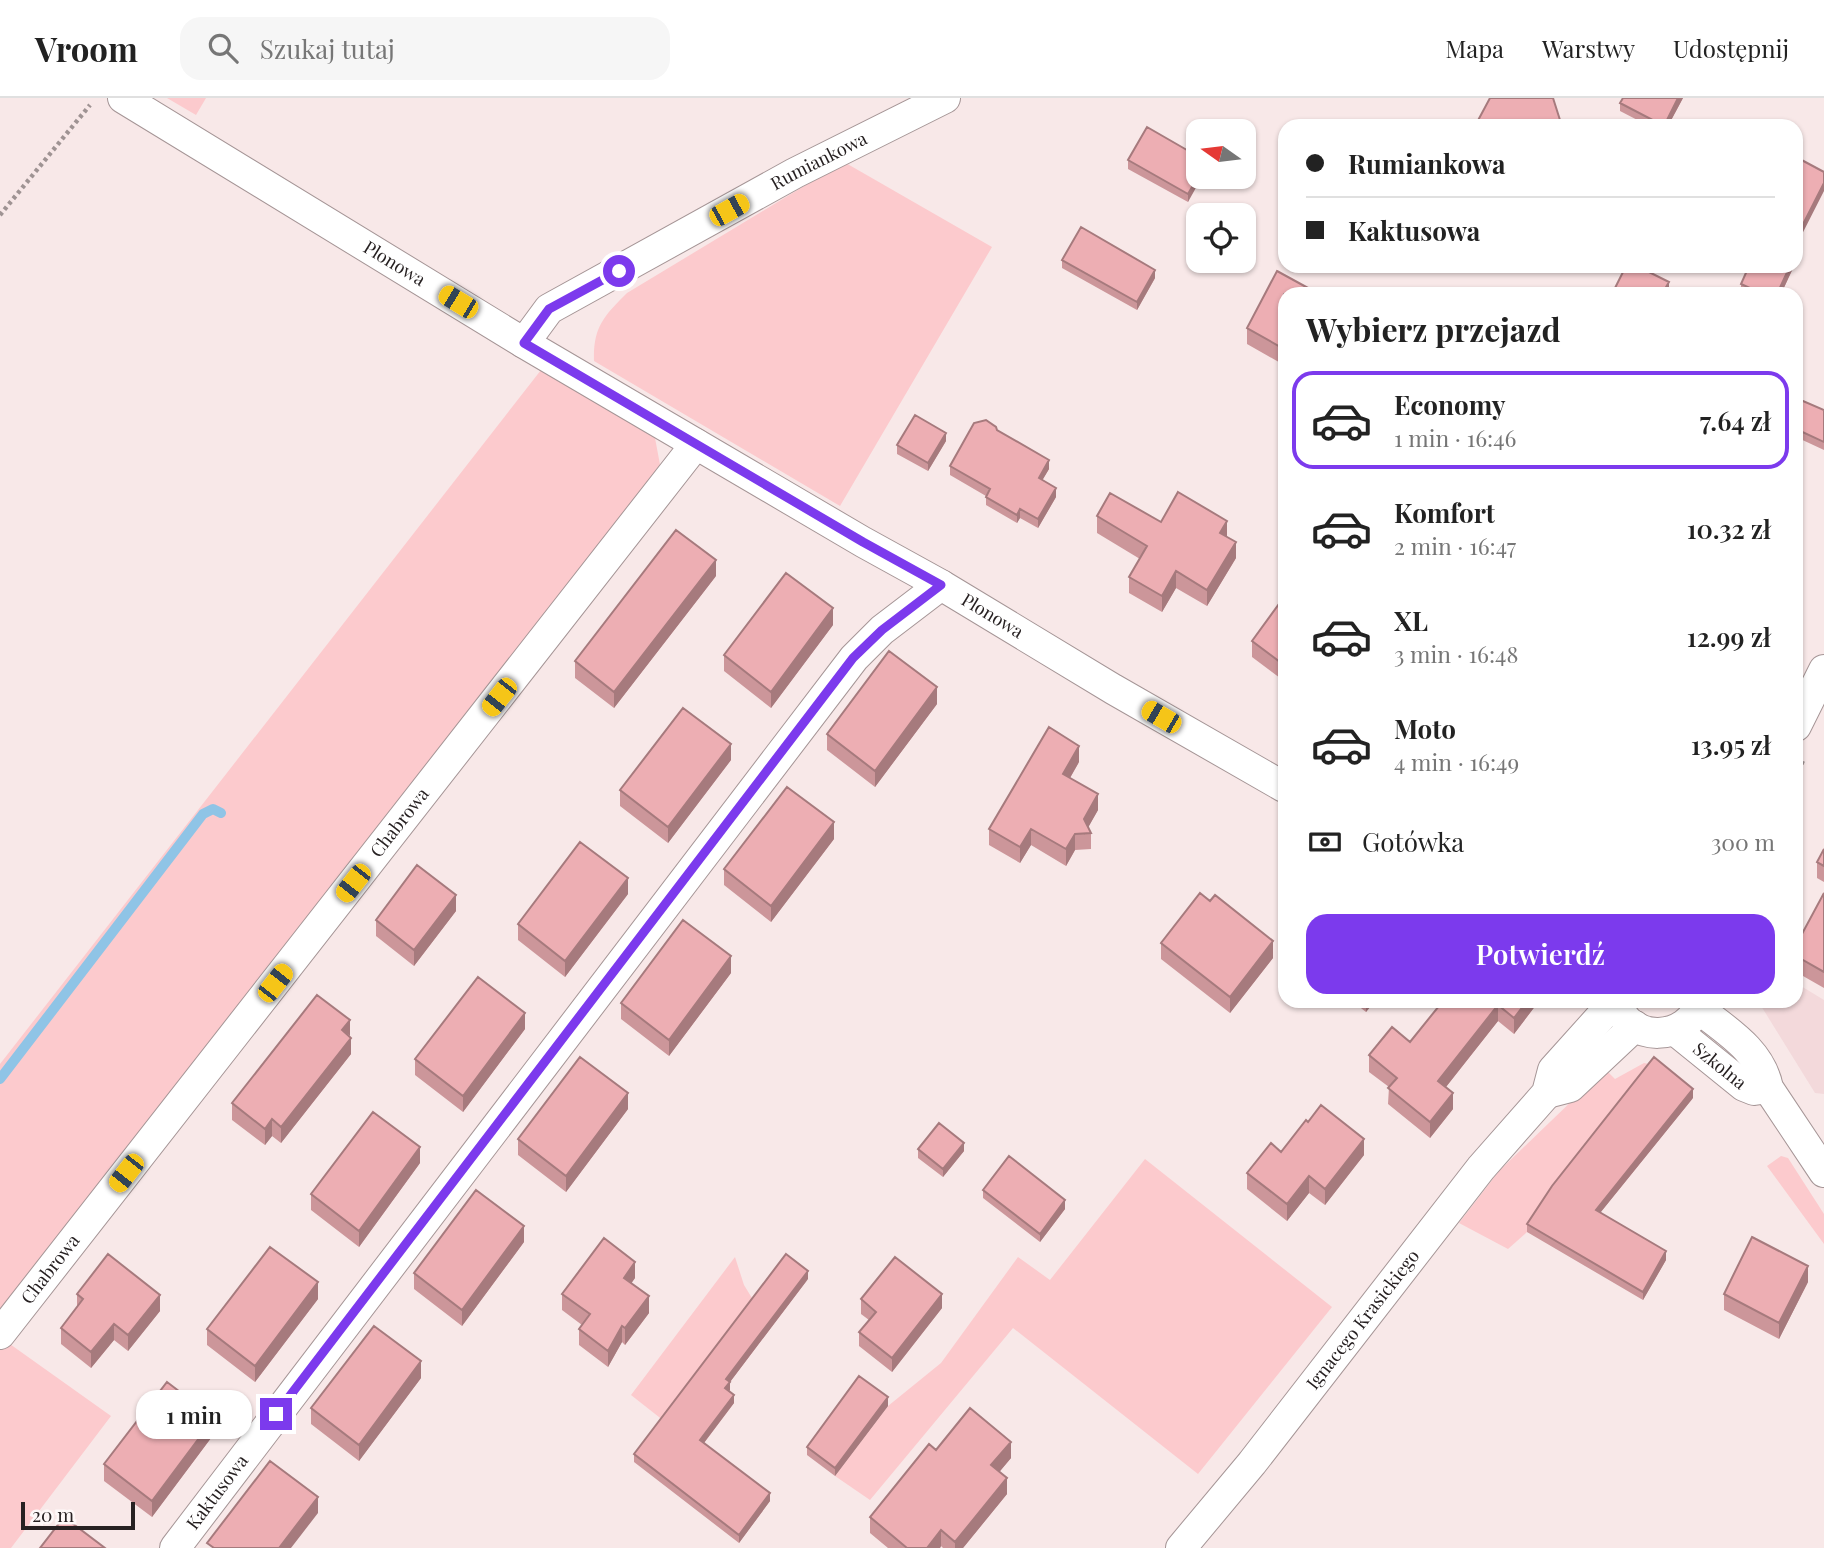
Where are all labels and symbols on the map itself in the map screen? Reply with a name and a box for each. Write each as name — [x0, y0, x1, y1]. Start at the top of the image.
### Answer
north arrow — [1186, 119, 1256, 189]
street label: Rumiankowa — [766, 126, 871, 195]
car — [706, 191, 753, 229]
street label: Plonowa — [359, 235, 430, 291]
route start — [603, 255, 635, 287]
car — [435, 282, 482, 322]
street label: Plonowa — [957, 587, 1028, 643]
car — [478, 674, 521, 720]
car — [1138, 697, 1185, 737]
street label: Chabrowa — [364, 782, 434, 862]
car — [332, 860, 375, 906]
car — [254, 960, 297, 1006]
street label: Szkolna — [1688, 1037, 1752, 1094]
car — [105, 1150, 148, 1196]
street label: Chabrowa — [15, 1229, 85, 1309]
street label: Ignacego Krasickiego — [1300, 1244, 1424, 1394]
callout: 1 min — [136, 1390, 252, 1438]
route end — [260, 1398, 292, 1430]
street label: Kaktusowa — [180, 1449, 253, 1534]
scale bar — [21, 1499, 135, 1531]

